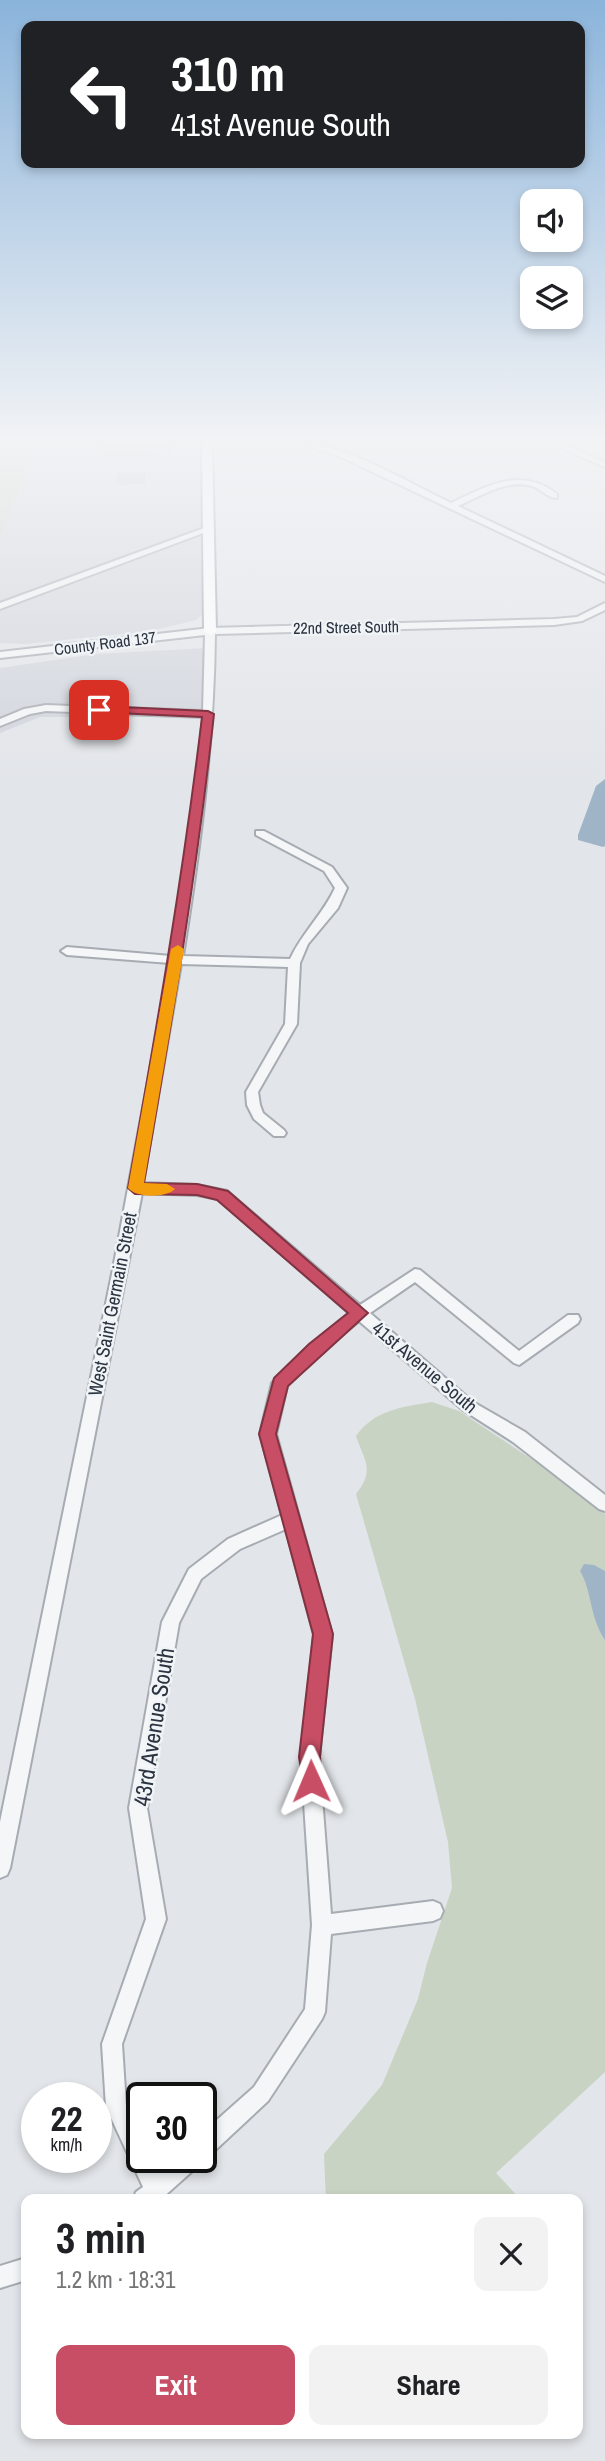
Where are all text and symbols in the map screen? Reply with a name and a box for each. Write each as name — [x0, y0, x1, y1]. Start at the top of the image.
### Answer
text: 310 m — [171, 40, 285, 106]
icon: left — [56, 49, 147, 140]
text: 41st Avenue South — [171, 103, 391, 146]
map controls — [520, 189, 583, 329]
button: sound — [520, 189, 583, 252]
button: layers — [520, 266, 583, 329]
street label: 22nd Street South — [293, 615, 399, 639]
street label: County Road 137 — [53, 626, 157, 660]
pin — [69, 680, 129, 740]
icon: arrive — [80, 691, 118, 729]
street label: West Saint Germain Street — [81, 1209, 143, 1398]
street label: 41st Avenue South — [367, 1315, 483, 1419]
street label: 43rd Avenue South — [126, 1645, 181, 1808]
position arrow — [274, 1744, 348, 1818]
speed limit sign: 30 — [126, 2082, 217, 2173]
text: 22 — [51, 2095, 82, 2142]
text: km/h — [51, 2132, 83, 2157]
text: 3 min — [56, 2210, 146, 2266]
button: close — [474, 2217, 548, 2291]
text: 1.2 km · 18:31 — [56, 2264, 176, 2295]
button: Exit — [56, 2345, 295, 2425]
button: Share — [309, 2345, 548, 2425]

